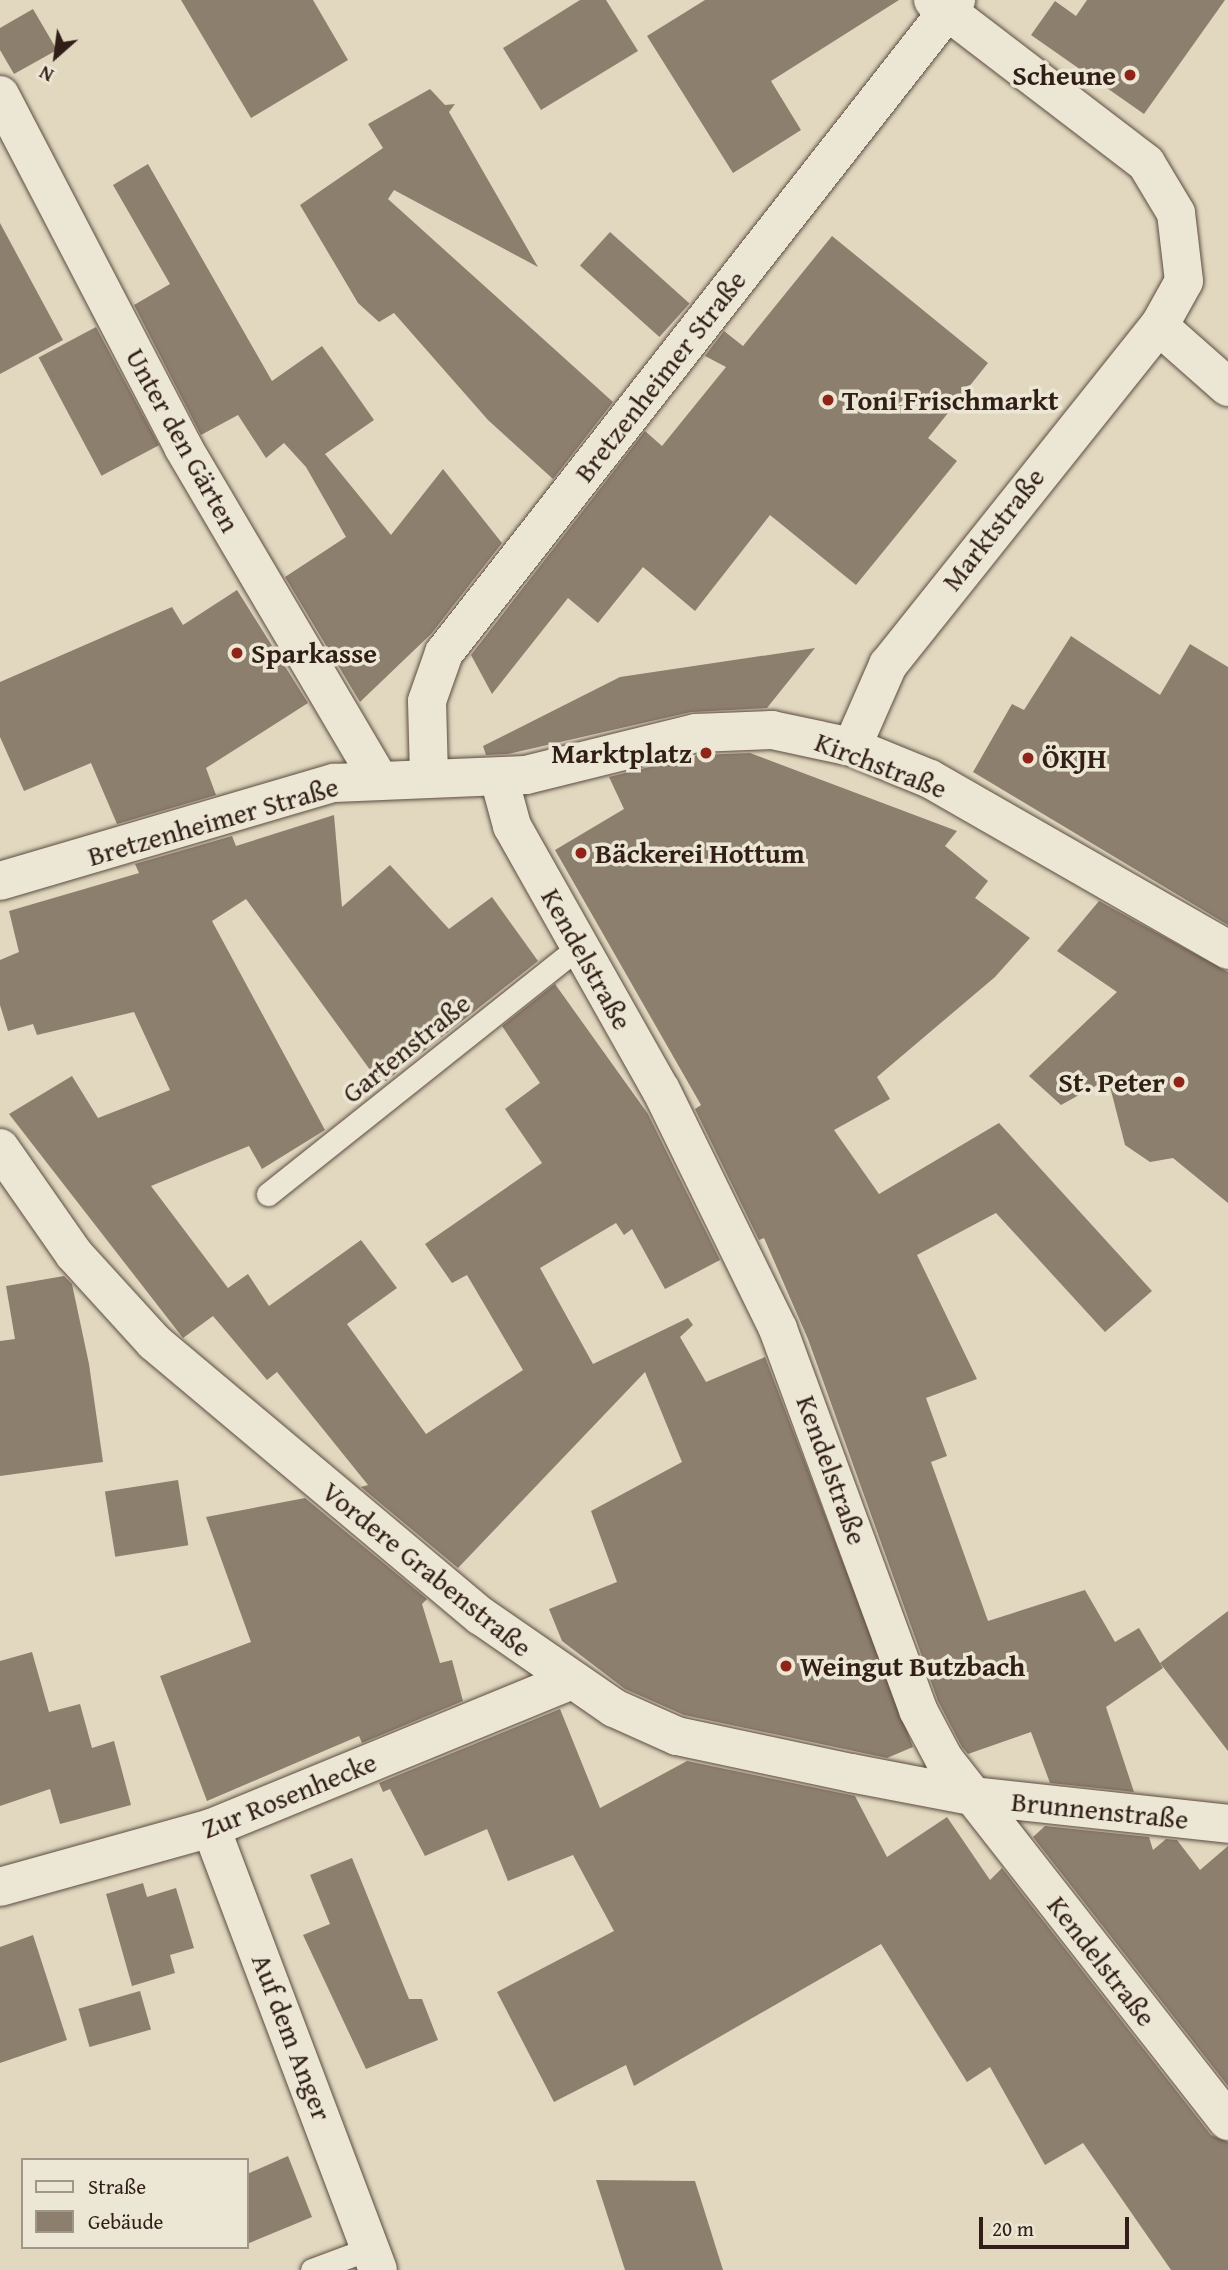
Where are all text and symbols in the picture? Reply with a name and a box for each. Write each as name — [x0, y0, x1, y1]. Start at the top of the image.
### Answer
north arrow — [21, 21, 91, 91]
place label: Scheune — [1012, 58, 1116, 92]
text: N — [34, 59, 58, 90]
marker: Scheune — [1122, 67, 1138, 83]
street label: Bretzenheimer Straße — [567, 264, 753, 488]
street label: Unter den Gärten — [119, 342, 247, 538]
place label: Toni Frischmarkt — [842, 383, 1059, 417]
marker: Toni Frischmarkt — [820, 392, 836, 408]
street label: Marktstraße — [935, 461, 1051, 597]
place label: Sparkasse — [251, 636, 377, 670]
marker: Sparkasse — [229, 645, 245, 661]
street label: Kirchstraße — [810, 725, 952, 805]
place label: Marktplatz — [551, 736, 692, 770]
place label: ÖKJH — [1042, 741, 1106, 775]
marker: Marktplatz — [698, 745, 714, 761]
marker: ÖKJH — [1020, 750, 1036, 766]
street label: Bretzenheimer Straße — [84, 769, 342, 873]
place label: Bäckerei Hottum — [595, 836, 805, 870]
marker: Bäckerei Hottum — [573, 845, 589, 861]
street label: Kendelstraße — [534, 882, 640, 1036]
street label: Gartenstraße — [335, 986, 477, 1110]
place label: St. Peter — [1058, 1065, 1165, 1099]
marker: St. Peter — [1171, 1074, 1187, 1090]
street label: Kendelstraße — [789, 1391, 875, 1549]
street label: Vordere Grabenstraße — [315, 1474, 539, 1664]
place label: Weingut Butzbach — [800, 1649, 1025, 1683]
marker: Weingut Butzbach — [778, 1658, 794, 1674]
street label: Zur Rosenhecke — [197, 1745, 381, 1845]
street label: Brunnenstraße — [1010, 1784, 1190, 1836]
street label: Kendelstraße — [1041, 1889, 1163, 2033]
street label: Auf dem Anger — [245, 1949, 339, 2125]
legend — [21, 2158, 248, 2249]
text: Straße — [88, 2171, 146, 2202]
scale bar — [983, 2204, 1134, 2248]
text: Gebäude — [88, 2206, 163, 2237]
text: 20 m — [992, 2213, 1034, 2244]

